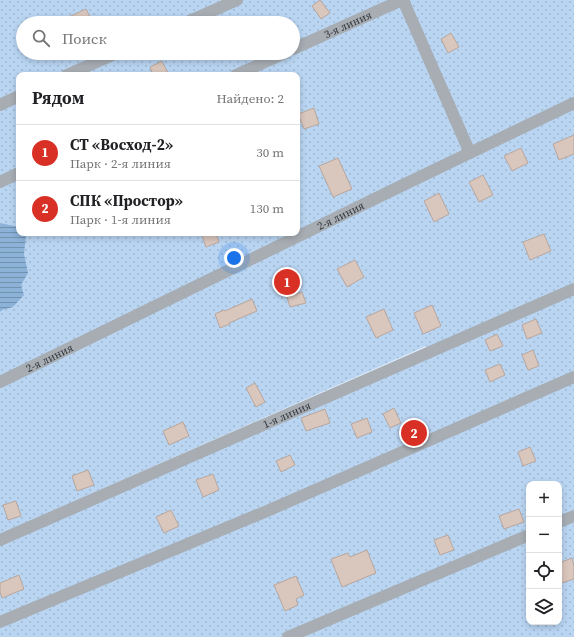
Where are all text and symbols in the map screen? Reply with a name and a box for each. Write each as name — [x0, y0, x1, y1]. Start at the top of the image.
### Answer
street label: 3-я линия — [322, 8, 374, 42]
search box — [16, 16, 300, 60]
icon: search — [30, 27, 52, 49]
text: Поиск — [62, 28, 107, 49]
text: Рядом — [32, 86, 84, 110]
text: Найдено: 2 — [217, 90, 284, 107]
text: СТ «Восход-2» — [70, 134, 173, 155]
text: 1 — [41, 144, 49, 161]
text: 30 m — [256, 144, 284, 161]
text: Парк · 2-я линия — [70, 155, 171, 172]
text: СПК «Простор» — [70, 190, 183, 211]
street label: 2-я линия — [315, 198, 367, 234]
text: 2 — [41, 200, 49, 217]
text: 130 m — [250, 200, 284, 217]
text: Парк · 1-я линия — [70, 211, 171, 228]
your location — [224, 248, 244, 268]
pin: 1 — [274, 267, 300, 297]
street label: 2-я линия — [24, 340, 76, 376]
street label: 1-я линия — [261, 398, 313, 432]
pin: 2 — [401, 418, 427, 448]
map controls — [526, 481, 562, 625]
button: + — [526, 481, 562, 517]
button: − — [526, 517, 562, 553]
button: locate — [526, 553, 562, 589]
button: layers — [526, 589, 562, 625]

